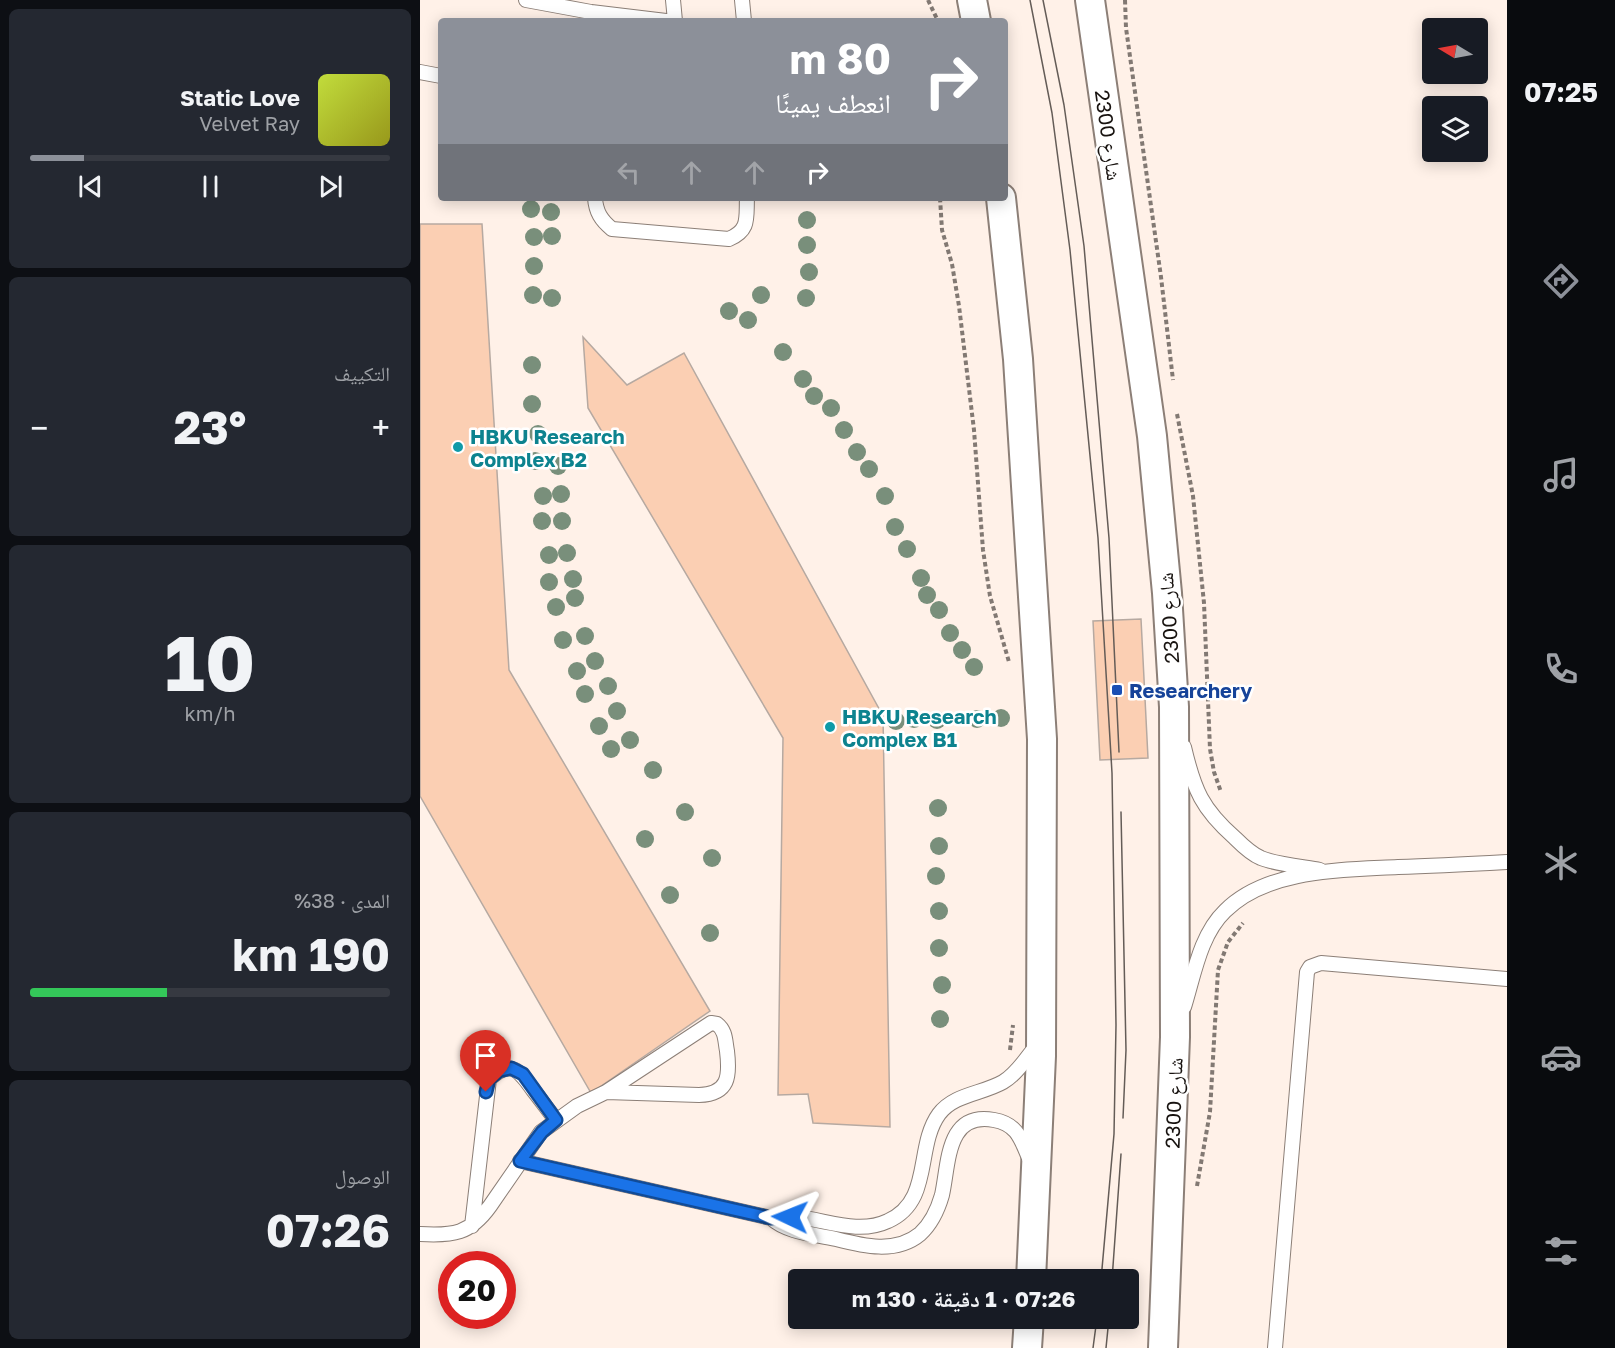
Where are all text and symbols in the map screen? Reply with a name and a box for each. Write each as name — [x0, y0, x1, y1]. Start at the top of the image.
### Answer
north arrow — [1422, 18, 1488, 84]
map controls — [1422, 18, 1488, 162]
text: 80 m — [790, 33, 891, 83]
icon: right — [912, 42, 990, 120]
text: 07:25 — [1524, 76, 1598, 108]
text: Static Love — [180, 84, 300, 111]
text: انعطف يمينًا — [775, 87, 891, 119]
street label: شارع 2300 — [1089, 88, 1127, 182]
button: layers — [1422, 96, 1488, 162]
text: Velvet Ray — [199, 111, 300, 135]
icon: left — [612, 156, 645, 189]
icon: ahead — [675, 156, 708, 189]
icon: ahead — [738, 156, 771, 189]
icon: right — [801, 156, 834, 189]
icon: previous — [74, 170, 107, 203]
icon: pause — [194, 170, 227, 203]
icon: next — [314, 170, 347, 203]
icon: directions — [1540, 260, 1582, 302]
text: التكييف — [334, 361, 390, 385]
text: 23° — [174, 400, 246, 454]
text: − — [30, 408, 48, 447]
text: + — [372, 408, 390, 447]
place label: HBKU Research Complex B2 — [470, 424, 625, 471]
marker: HBKU Research Complex B2 — [451, 440, 465, 454]
icon: music — [1540, 454, 1582, 496]
street label: شارع 2300 — [1153, 572, 1185, 664]
text: 10 — [165, 615, 255, 708]
icon: phone — [1540, 648, 1582, 690]
place label: Researchery — [1129, 678, 1252, 702]
marker: Researchery — [1110, 683, 1124, 697]
text: km/h — [185, 701, 235, 725]
place label: HBKU Research Complex B1 — [842, 704, 997, 751]
marker: HBKU Research Complex B1 — [823, 720, 837, 734]
icon: climate — [1540, 842, 1582, 884]
text: المدى · 38% — [294, 888, 390, 912]
text: 190 km — [232, 927, 390, 981]
pin — [460, 1030, 511, 1092]
icon: car — [1540, 1036, 1582, 1078]
icon: arrive — [469, 1039, 502, 1072]
street label: شارع 2300 — [1159, 1057, 1189, 1149]
text: الوصول — [335, 1164, 390, 1188]
position arrow — [758, 1185, 822, 1249]
text: 07:26 — [266, 1203, 390, 1257]
icon: filters — [1540, 1230, 1582, 1272]
speed limit sign: 20 — [438, 1251, 516, 1329]
text: 07:26 · 1 دقيقة · 130 m — [852, 1285, 1075, 1312]

